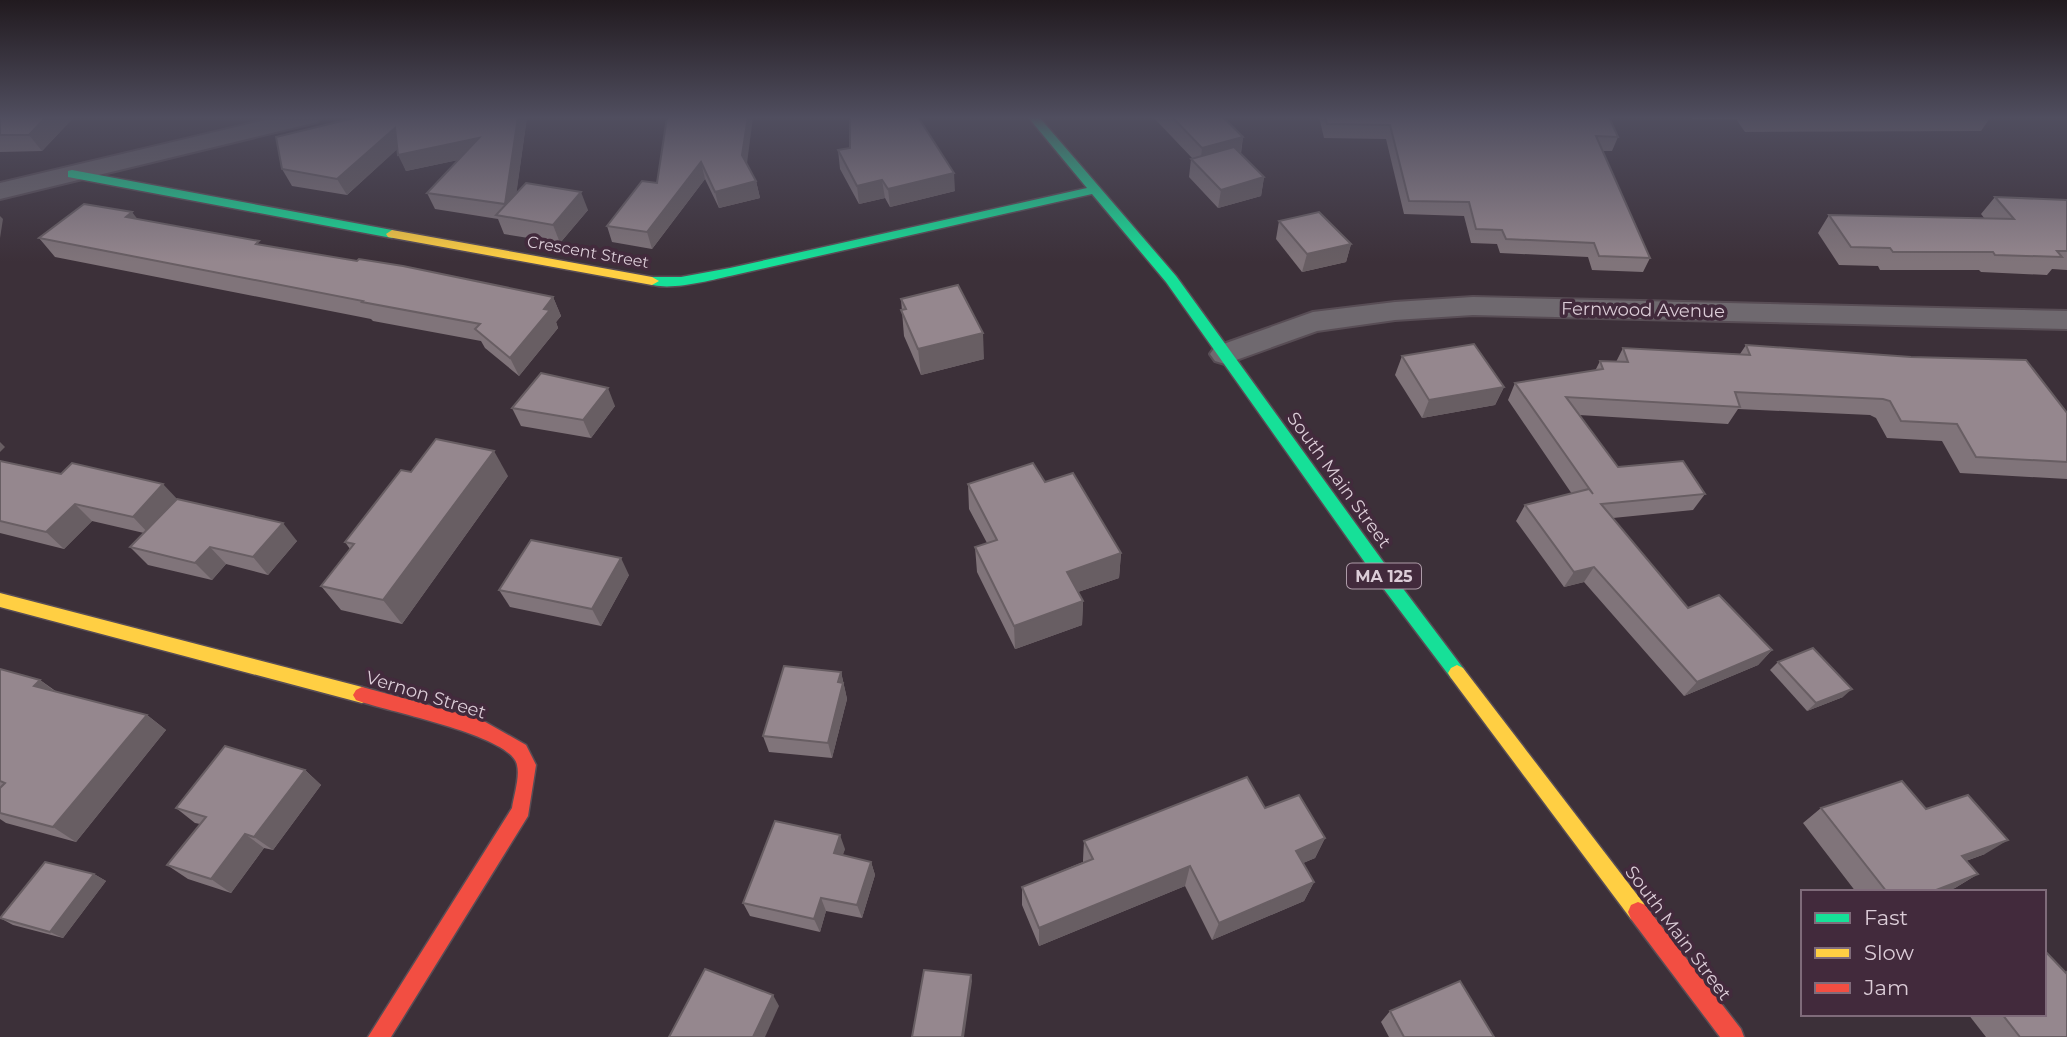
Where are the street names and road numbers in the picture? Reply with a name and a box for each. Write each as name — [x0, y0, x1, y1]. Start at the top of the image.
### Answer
street label: Crescent Street — [526, 232, 651, 272]
street label: Fernwood Avenue — [1561, 298, 1725, 322]
street label: South Main Street — [1282, 408, 1396, 552]
road number: MA 125 — [1347, 564, 1421, 589]
street label: Vernon Street — [363, 666, 489, 724]
street label: South Main Street — [1620, 861, 1736, 1005]

